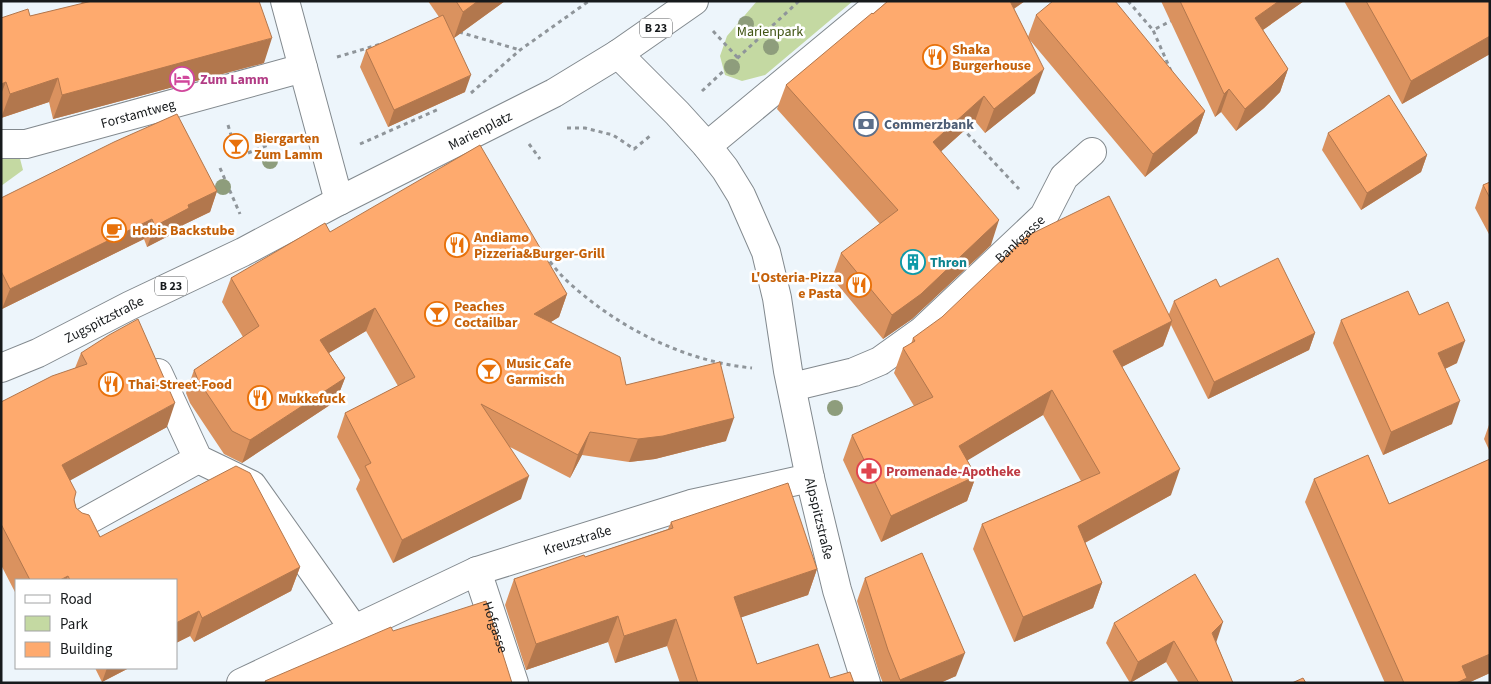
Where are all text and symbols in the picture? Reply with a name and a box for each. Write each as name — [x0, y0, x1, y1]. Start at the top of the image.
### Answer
road number: B 23 — [640, 18, 672, 38]
park label: Marienpark — [737, 22, 803, 42]
place label: Shaka Burgerhouse — [952, 40, 1031, 76]
restaurant icon: Shaka Burgerhouse — [922, 44, 948, 70]
hotel icon: Zum Lamm — [169, 66, 195, 92]
place label: Zum Lamm — [200, 70, 269, 90]
street label: Forstamtweg — [99, 95, 178, 134]
street label: Marienplatz — [445, 107, 516, 156]
bank icon: Commerzbank — [853, 111, 879, 137]
place label: Commerzbank — [884, 115, 974, 135]
place label: Biergarten Zum Lamm — [254, 129, 323, 165]
bar icon: Biergarten Zum Lamm — [223, 133, 249, 159]
street label: Bankgasse — [991, 211, 1050, 268]
cafe icon: Hobis Backstube — [101, 217, 127, 243]
place label: Hobis Backstube — [132, 221, 235, 241]
place label: Andiamo Pizzeria&Burger-Grill — [473, 228, 605, 264]
restaurant icon: Andiamo Pizzeria&Burger-Grill — [444, 232, 470, 258]
building icon: Thron — [900, 249, 926, 275]
place label: Thron — [930, 253, 967, 273]
place label: L'Osteria-Pizza e Pasta — [751, 268, 842, 304]
restaurant icon: L'Osteria-Pizza e Pasta — [846, 272, 872, 298]
road number: B 23 — [155, 276, 187, 296]
street label: Zugspitzstraße — [61, 291, 147, 349]
place label: Peaches Coctailbar — [454, 297, 518, 333]
bar icon: Peaches Coctailbar — [424, 301, 450, 327]
place label: Music Cafe Garmisch — [506, 354, 571, 390]
bar icon: Music Cafe Garmisch — [476, 358, 502, 384]
restaurant icon: Thai-Street-Food — [98, 371, 124, 397]
place label: Thai-Street-Food — [128, 375, 232, 395]
restaurant icon: Mukkefuck — [247, 385, 273, 411]
place label: Mukkefuck — [278, 389, 346, 409]
pharmacy icon: Promenade-Apotheke — [856, 458, 882, 484]
place label: Promenade-Apotheke — [886, 462, 1021, 482]
street label: Alpspitzstraße — [799, 476, 838, 562]
street label: Kreuzstraße — [541, 521, 614, 561]
legend — [15, 579, 178, 669]
text: Road — [60, 589, 92, 610]
street label: Hofgasse — [477, 599, 512, 656]
text: Park — [60, 614, 89, 635]
text: Building — [60, 639, 113, 660]

